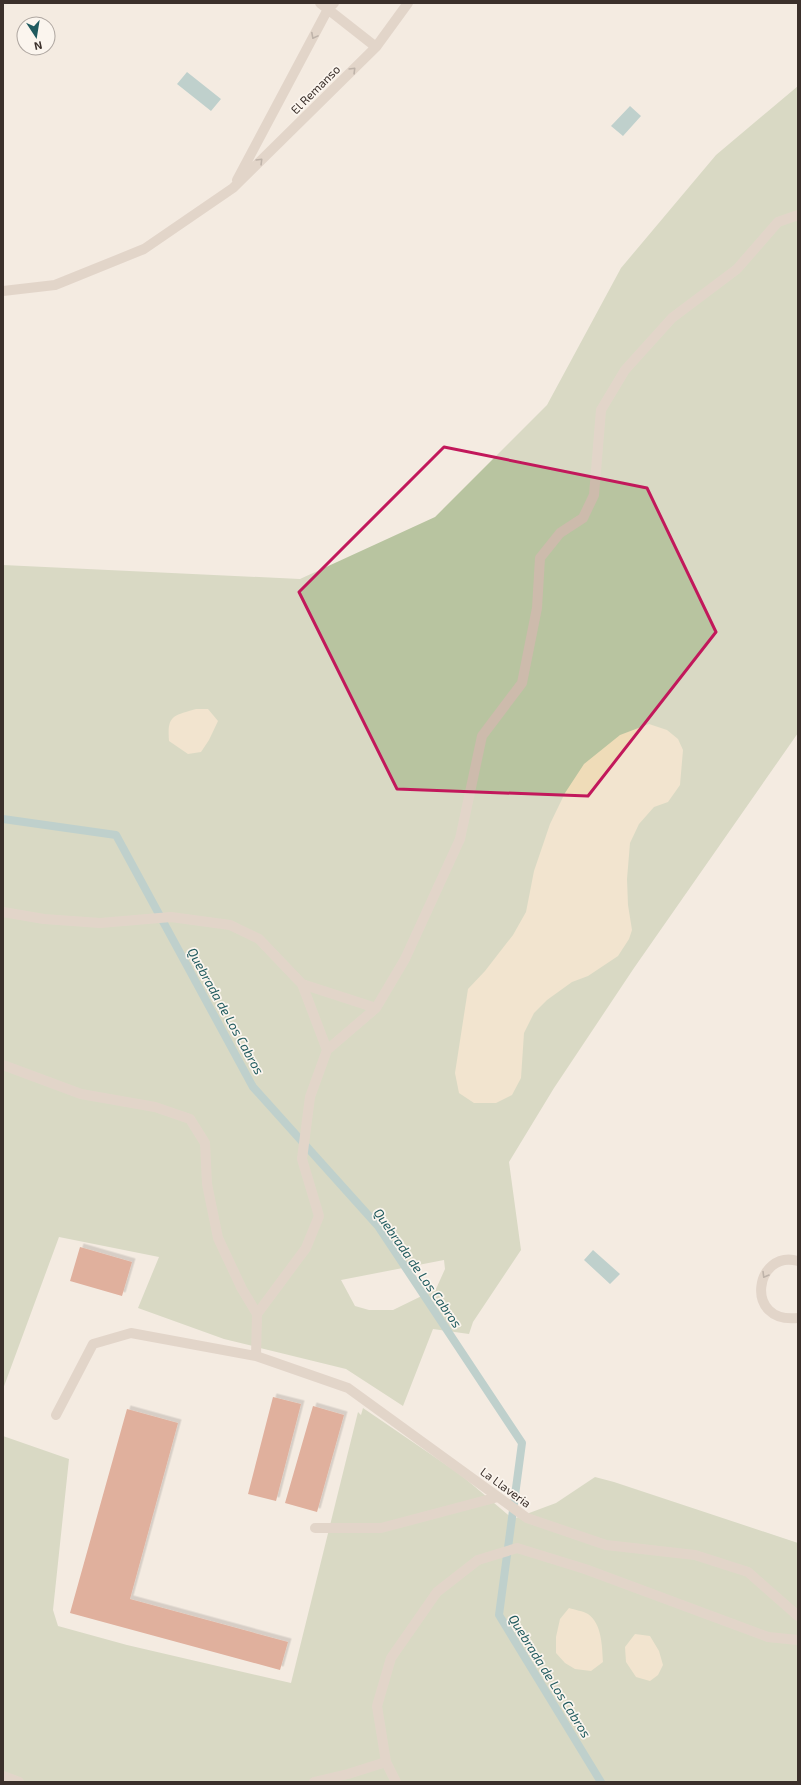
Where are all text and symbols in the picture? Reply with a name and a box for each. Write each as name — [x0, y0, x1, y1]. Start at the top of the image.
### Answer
north arrow — [16, 16, 56, 56]
one-way arrow — [311, 32, 319, 39]
text: N — [33, 39, 43, 53]
street label: El Remanso — [288, 61, 343, 116]
one-way arrow — [348, 67, 356, 74]
one-way arrow — [255, 158, 263, 166]
water label: Quebrada de Los Cabros — [184, 945, 268, 1078]
water label: Quebrada de Los Cabros — [371, 1205, 466, 1331]
one-way arrow — [762, 1271, 770, 1278]
street label: La Llaveria — [478, 1464, 534, 1510]
water label: Quebrada de Los Cabros — [505, 1611, 595, 1741]

